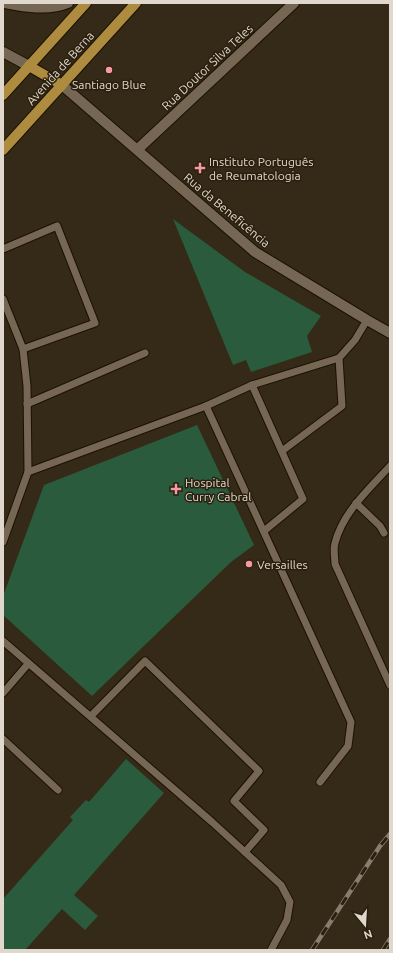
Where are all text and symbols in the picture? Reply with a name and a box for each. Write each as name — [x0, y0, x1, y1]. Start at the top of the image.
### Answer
street label: Rua Doutor Silva Teles — [159, 22, 255, 112]
street label: Avenida de Berna — [24, 29, 96, 107]
marker: Santiago Blue — [104, 65, 114, 75]
place label: Santiago Blue — [72, 78, 146, 91]
place label: Instituto Português de Reumatologia — [209, 155, 314, 182]
marker: Instituto Português de Reumatologia — [194, 162, 206, 174]
street label: Rua da Beneficência — [181, 170, 273, 250]
place label: Hospital Curry Cabral — [185, 476, 251, 503]
marker: Hospital Curry Cabral — [170, 483, 182, 495]
place label: Versailles — [257, 558, 308, 571]
marker: Versailles — [244, 559, 254, 569]
north arrow — [345, 905, 385, 945]
text: N — [362, 928, 374, 941]

